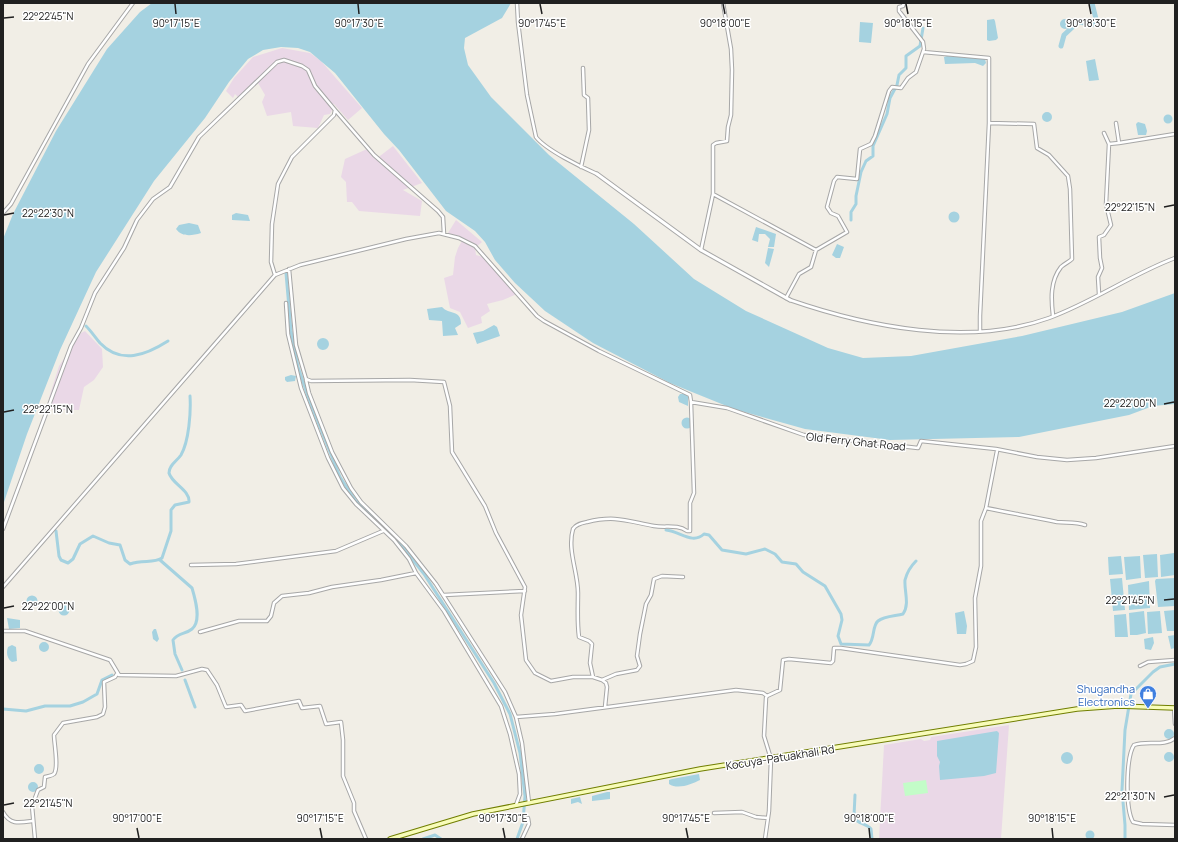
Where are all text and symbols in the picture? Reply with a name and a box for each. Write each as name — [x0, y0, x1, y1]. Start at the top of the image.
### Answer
text: 22°22'45"N — [23, 9, 73, 23]
text: 90°17'15"E — [152, 16, 200, 30]
text: 90°17'30"E — [334, 16, 384, 30]
text: 90°17'45"E — [518, 16, 566, 30]
text: 90°18'00"E — [700, 16, 751, 30]
text: 90°18'15"E — [884, 16, 932, 30]
text: 90°18'30"E — [1066, 16, 1116, 30]
text: 22°22'15"N — [1105, 200, 1155, 214]
text: 22°22'30"N — [22, 206, 74, 220]
text: 22°22'00"N — [1104, 396, 1156, 410]
text: 22°22'15"N — [23, 402, 73, 416]
street label: Old Ferry Ghat Road — [805, 428, 907, 454]
text: 22°21'45"N — [1106, 593, 1155, 607]
text: 22°22'00"N — [22, 599, 74, 613]
place label: Shugandha Electronics — [1077, 681, 1135, 709]
shop icon: Shugandha Electronics — [1138, 684, 1158, 709]
street label: Kocuya-Patuakhali Rd — [725, 741, 835, 773]
text: 22°21'30"N — [1105, 789, 1155, 803]
text: 22°21'45"N — [24, 796, 73, 810]
text: 90°17'00"E — [112, 811, 162, 825]
text: 90°17'15"E — [296, 811, 344, 825]
text: 90°17'30"E — [478, 811, 528, 825]
text: 90°17'45"E — [662, 811, 710, 825]
text: 90°18'00"E — [844, 811, 895, 825]
text: 90°18'15"E — [1028, 811, 1076, 825]

